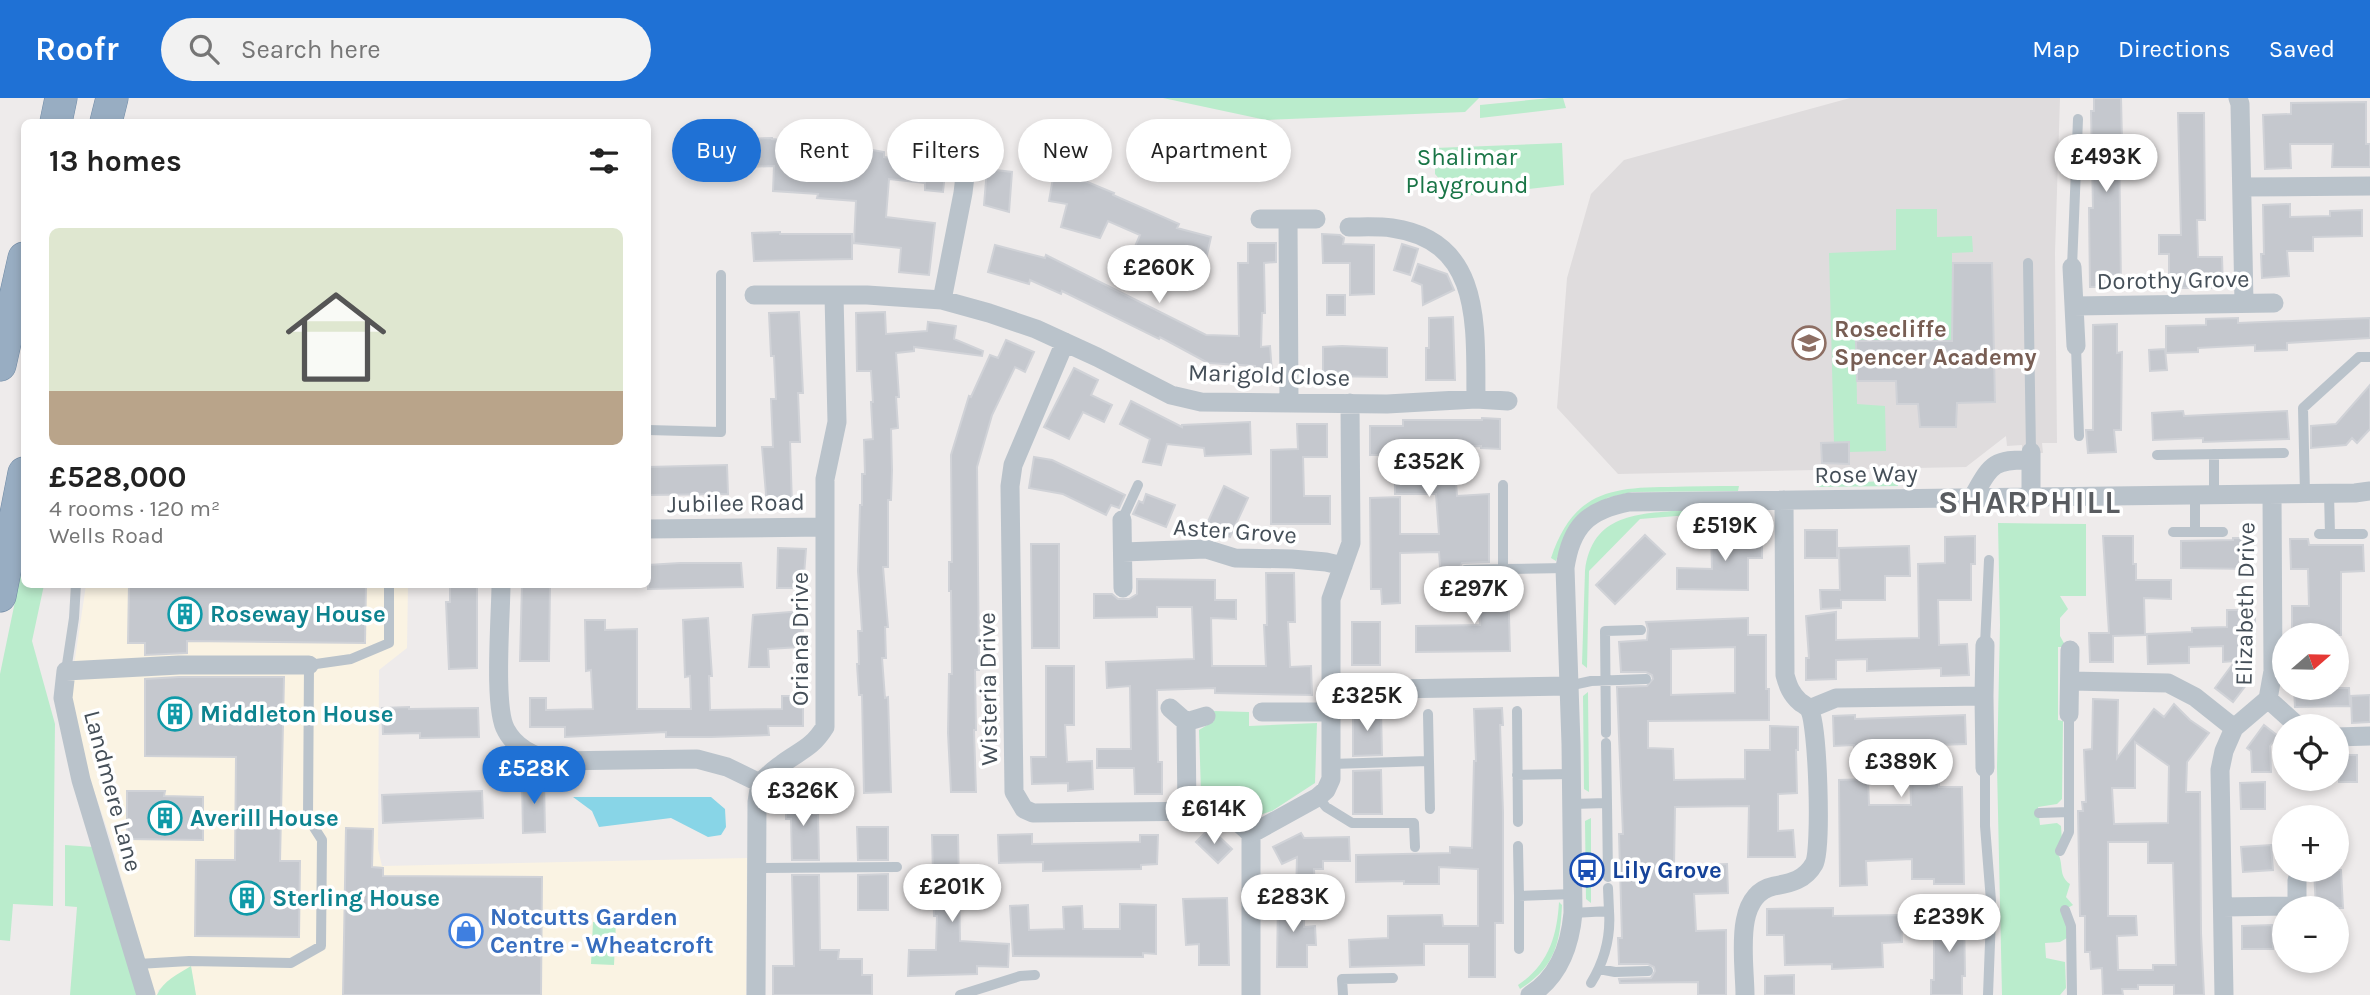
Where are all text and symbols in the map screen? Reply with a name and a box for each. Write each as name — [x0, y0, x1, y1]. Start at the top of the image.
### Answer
search box — [161, 18, 651, 81]
text: Roofr — [35, 30, 119, 68]
icon: search — [185, 30, 223, 68]
text: Search here — [241, 34, 381, 65]
text: Map — [2032, 35, 2080, 63]
text: Directions — [2118, 35, 2231, 63]
text: Saved — [2269, 35, 2335, 63]
chip: Buy — [672, 119, 761, 182]
chip: Rent — [775, 119, 873, 182]
chip: Filters — [887, 119, 1004, 182]
chip: New — [1018, 119, 1112, 182]
chip: Apartment — [1126, 119, 1291, 182]
pin: £493K — [2057, 134, 2155, 194]
icon: filters — [585, 142, 623, 180]
text: 13 homes — [49, 143, 182, 179]
park label: Shalimar Playground — [1406, 143, 1528, 199]
text: £493K — [2071, 143, 2141, 170]
pin: £260K — [1110, 246, 1208, 305]
text: £260K — [1123, 254, 1195, 281]
street label: Dorothy Grove — [2096, 265, 2250, 295]
icon: home — [273, 274, 399, 400]
place label: Rosecliffe Spencer Academy — [1834, 315, 2037, 371]
school or university icon: Rosecliffe Spencer Academy — [1790, 324, 1828, 362]
street label: Marigold Close — [1187, 358, 1351, 392]
pin: £352K — [1380, 440, 1478, 499]
text: £352K — [1394, 448, 1464, 475]
text: £528,000 — [49, 459, 187, 495]
street label: Rose Way — [1814, 459, 1918, 489]
district label: SHARPHILL — [1938, 484, 2122, 521]
street label: Jubilee Road — [667, 488, 805, 518]
text: 4 rooms · 120 m² — [49, 495, 220, 522]
pin: £519K — [1676, 504, 1774, 563]
text: £519K — [1693, 512, 1757, 539]
street label: Aster Grove — [1172, 513, 1298, 549]
text: Wells Road — [49, 522, 164, 549]
street label: Elizabeth Drive — [2230, 522, 2260, 686]
pin: £297K — [1425, 566, 1523, 626]
street label: Oriana Drive — [786, 572, 814, 706]
text: £297K — [1440, 575, 1508, 602]
building icon: Roseway House — [166, 595, 204, 633]
place label: Roseway House — [210, 600, 386, 628]
street label: Wisteria Drive — [973, 612, 1003, 766]
north arrow — [2272, 623, 2348, 700]
map controls — [2272, 623, 2349, 973]
pin: £325K — [1318, 674, 1416, 733]
text: £325K — [1332, 682, 1402, 709]
building icon: Middleton House — [156, 695, 194, 733]
place label: Middleton House — [200, 700, 393, 728]
street label: Landmere Lane — [78, 707, 148, 875]
button: locate — [2272, 714, 2349, 791]
pin: £389K — [1852, 740, 1950, 799]
pin: £528K — [485, 746, 583, 806]
text: £389K — [1865, 748, 1937, 775]
text: £528K — [498, 755, 570, 782]
pin: £326K — [754, 768, 852, 828]
text: £326K — [767, 777, 839, 804]
pin: £614K — [1165, 786, 1263, 846]
text: £614K — [1182, 795, 1246, 822]
building icon: Averill House — [146, 799, 184, 837]
place label: Averill House — [190, 804, 339, 832]
button: + — [2272, 805, 2349, 882]
bus stop icon: Lily Grove — [1568, 851, 1606, 889]
place label: Lily Grove — [1612, 856, 1722, 884]
pin: £201K — [903, 864, 1001, 924]
text: £201K — [919, 873, 985, 900]
pin: £283K — [1244, 874, 1342, 934]
building icon: Sterling House — [228, 879, 266, 917]
text: £283K — [1257, 883, 1329, 910]
place label: Sterling House — [272, 884, 440, 912]
pin: £239K — [1900, 894, 1998, 954]
button: − — [2272, 896, 2349, 973]
place label: Notcutts Garden Centre - Wheatcroft — [490, 903, 714, 959]
text: £239K — [1913, 903, 1985, 930]
shop icon: Notcutts Garden Centre - Wheatcroft — [447, 912, 485, 950]

